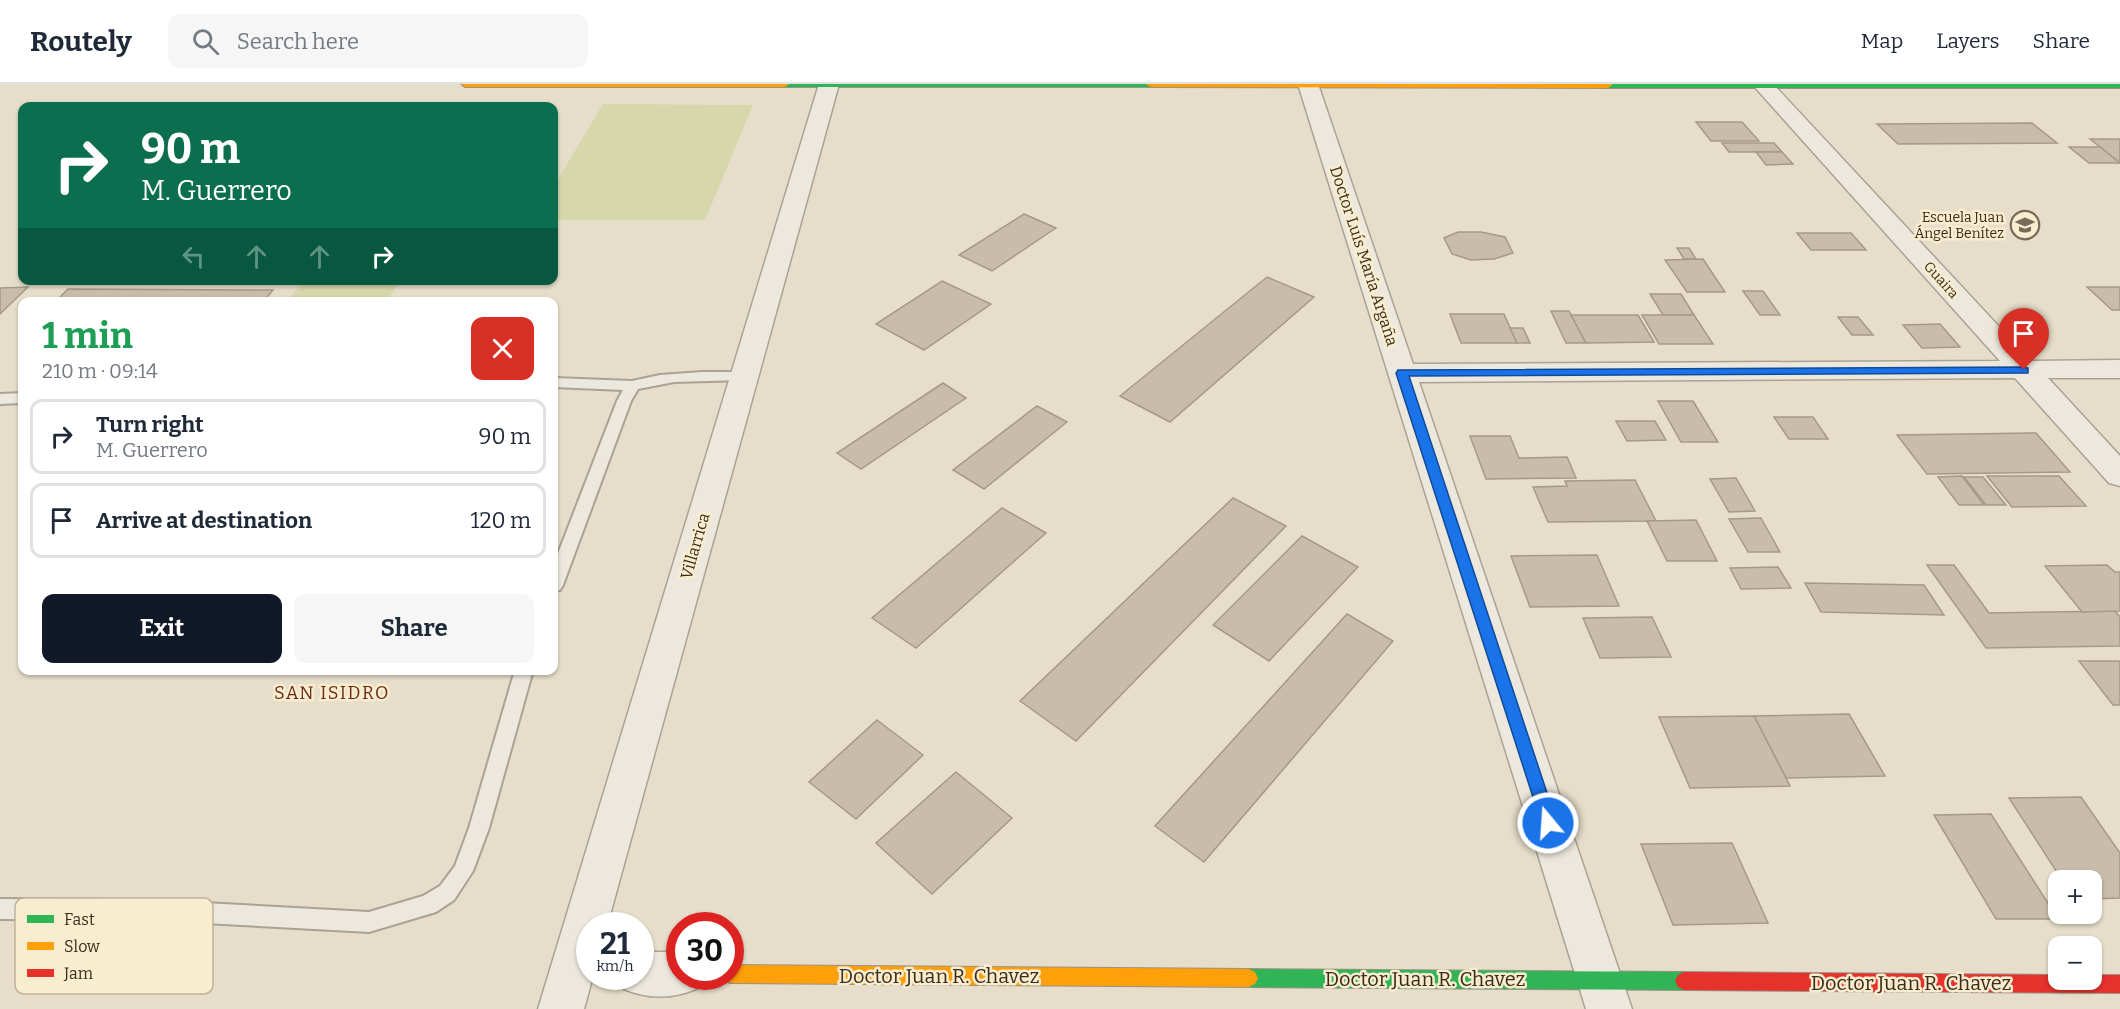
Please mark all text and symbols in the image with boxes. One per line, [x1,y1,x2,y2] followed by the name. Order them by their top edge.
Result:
[168,14,588,68] search box
[30,25,132,58] text: Routely
[189,25,222,58] icon: search
[237,28,359,55] text: Search here
[1861,28,1903,54] text: Map
[1936,28,2000,54] text: Layers
[2033,28,2090,54] text: Share
[141,124,240,174] text: 90 m
[42,126,120,204] icon: right
[1326,164,1402,349] street label: Doctor Luís María Argaña
[141,175,292,207] text: M. Guerrero
[1915,209,2004,242] place label: Escuela Juan Ángel Benítez
[2009,209,2041,241] school or university icon: Escuela Juan Ángel Benítez
[177,240,210,273] icon: left
[240,240,273,273] icon: ahead
[303,240,336,273] icon: ahead
[366,240,399,273] icon: right
[1920,258,1962,302] street label: Guaira
[1998,308,2049,370] pin
[42,314,133,358] text: 1 min
[471,317,534,380] button: close
[2007,317,2040,350] icon: arrive
[42,359,158,383] text: 210 m · 09:14
[96,411,204,438] text: Turn right
[45,420,78,453] icon: right
[479,423,531,450] text: 90 m
[96,438,208,462] text: M. Guerrero
[45,504,78,537] icon: arrive
[96,507,312,534] text: Arrive at destination
[471,507,531,534] text: 120 m
[676,510,714,581] street label: Villarrica
[42,594,282,663] button: Exit
[294,594,534,663] button: Share
[274,682,390,704] district label: SAN ISIDRO
[1516,791,1580,855] position arrow
[2048,870,2102,990] map controls
[2048,870,2102,924] button: +
[15,898,213,994] legend
[64,910,95,929] text: Fast
[666,912,744,990] speed limit sign: 30
[600,926,630,962] text: 21
[2048,936,2102,990] button: −
[64,937,100,956] text: Slow
[596,957,634,975] text: km/h
[63,964,93,983] text: Jam
[839,964,1039,988] street label: Doctor Juan R. Chavez
[1325,967,1525,991] street label: Doctor Juan R. Chavez
[1811,971,2011,995] street label: Doctor Juan R. Chavez

